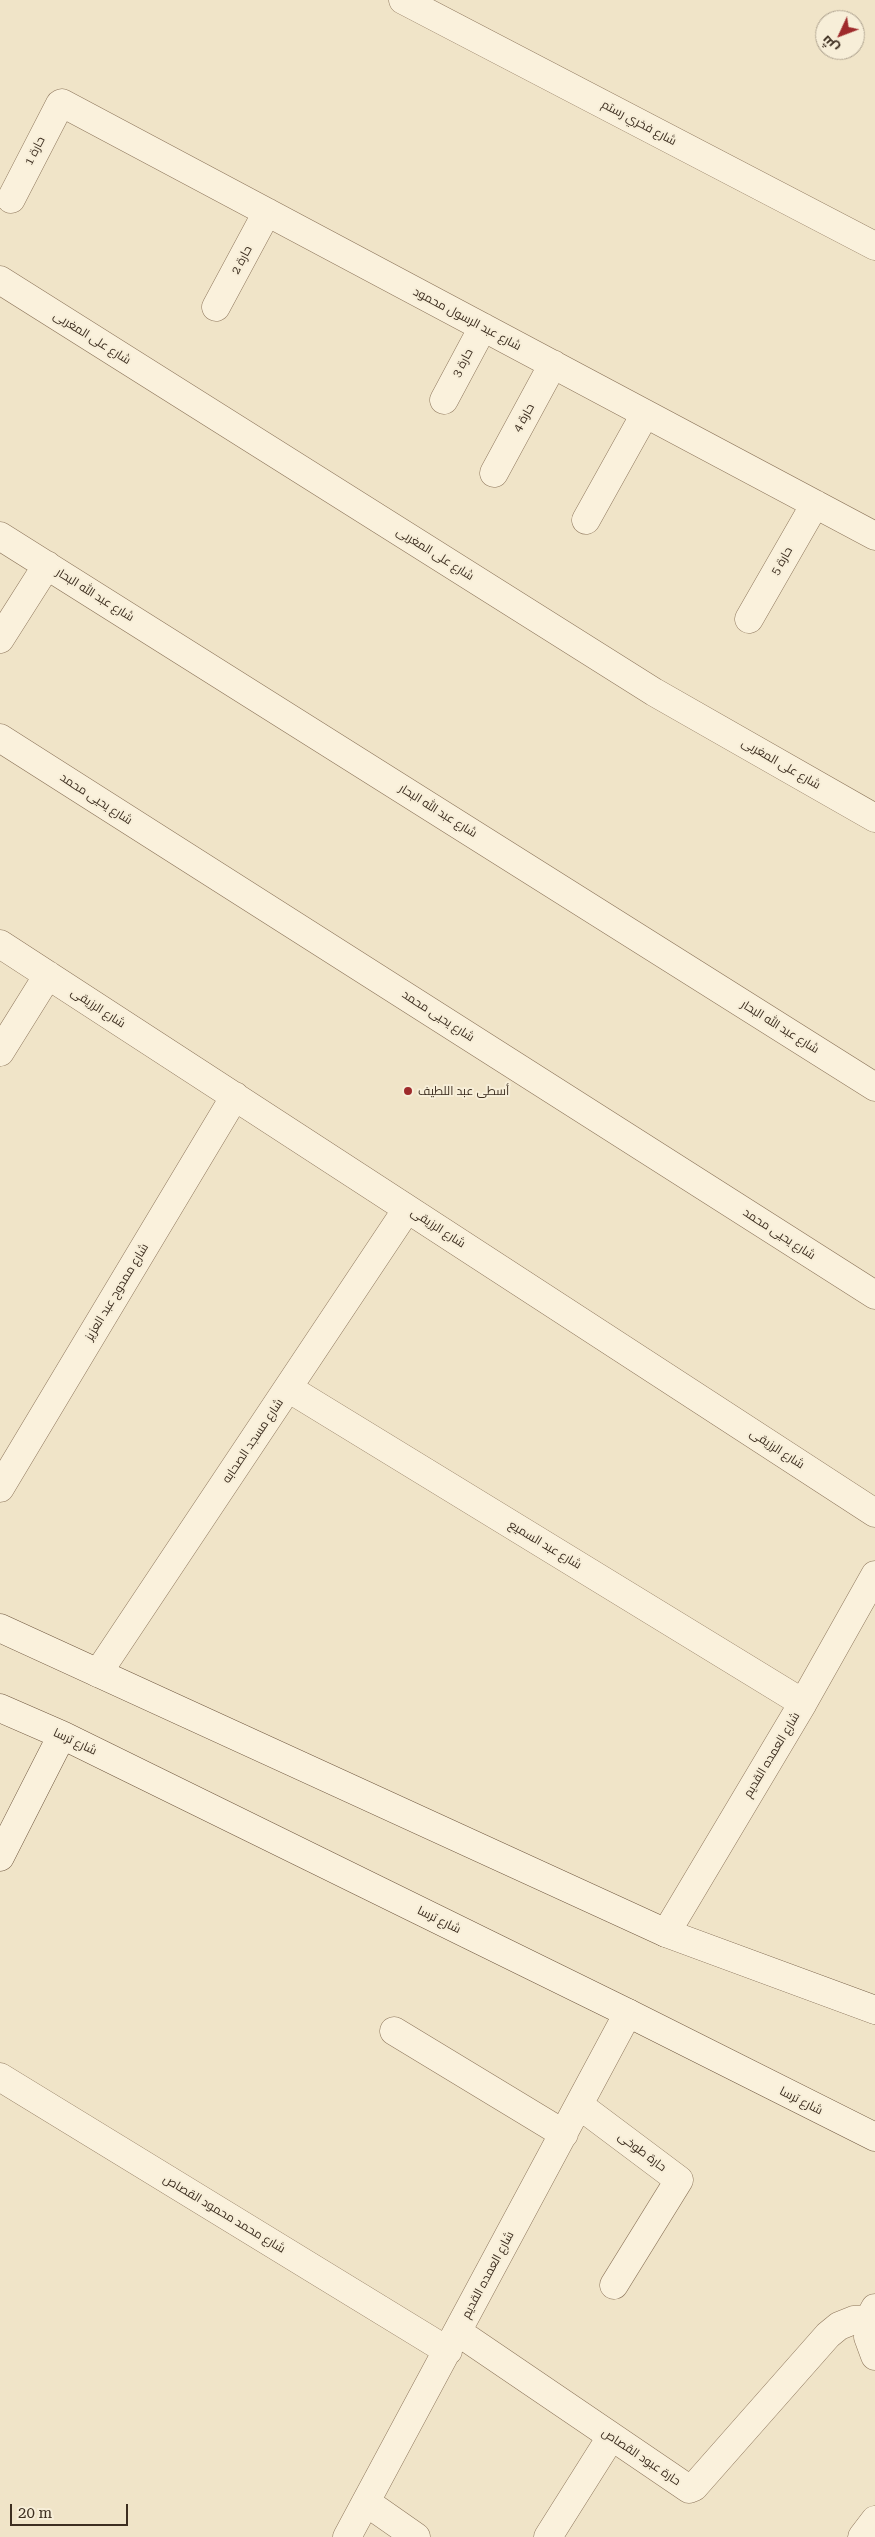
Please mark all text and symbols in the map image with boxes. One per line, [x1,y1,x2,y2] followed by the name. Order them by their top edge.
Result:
[815,10,865,60] north arrow
[818,33,842,57] text: ش
[599,97,679,149] street label: شارع فخري رستم
[22,134,48,168] street label: حارة 1
[229,243,255,277] street label: حارة 2
[411,284,523,354] street label: شارع عبد الرسول محمود
[51,308,133,368] street label: شارع على المغربى
[450,346,476,380] street label: حارة 3
[510,401,538,435] street label: حارة 4
[394,524,476,584] street label: شارع على المغربى
[768,544,796,578] street label: حارة 5
[53,565,137,625] street label: شارع عبد الله البحار
[739,736,823,792] street label: شارع على المغربى
[57,770,135,828] street label: شارع يحيى محمد
[396,781,480,841] street label: شارع عبد الله البحار
[68,985,128,1031] street label: شارع الرزيقى
[399,987,477,1045] street label: شارع يحيى محمد
[738,997,822,1057] street label: شارع عبد الله البحار
[418,1084,509,1098] place label: أسطى عبد اللطيف
[402,1085,414,1097] marker: أسطى عبد اللطيف
[408,1205,468,1251] street label: شارع الرزيقى
[740,1205,818,1263] street label: شارع يحيى محمد
[82,1241,152,1343] street label: شارع ممدوح عبد العزيز
[219,1396,287,1486] street label: شارع مسجد الصحابه
[747,1426,807,1472] street label: شارع الرزيقى
[506,1518,584,1572] street label: شارع عبد السميع
[741,1710,803,1800] street label: شارع العمده القديم
[51,1726,99,1758] street label: شارع ترسا
[415,1903,463,1937] street label: شارع ترسا
[777,2084,825,2118] street label: شارع ترسا
[615,2129,669,2175] street label: حارة طوخى
[160,2172,288,2256] street label: شارع محمد محمود القصاص
[459,2229,517,2321] street label: شارع العمده القديم
[599,2425,683,2489] street label: حارة عبود القصاص
[12,2494,130,2526] scale bar
[18,2504,52,2522] text: 20 m

